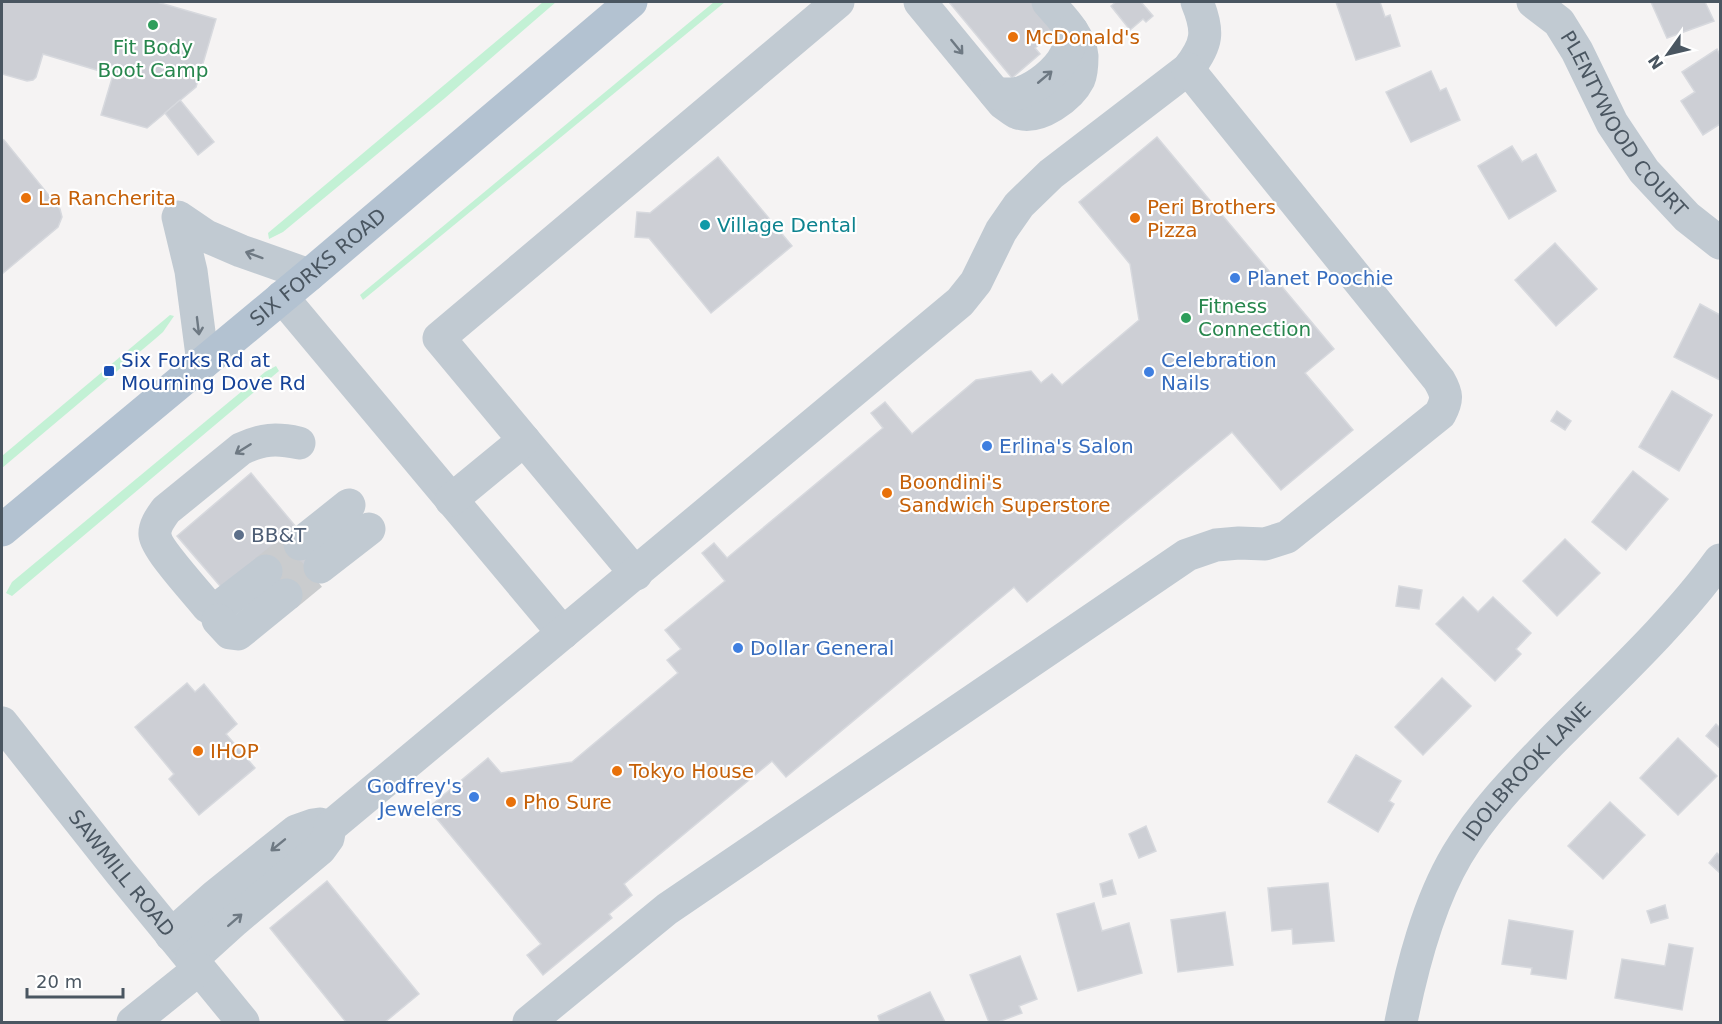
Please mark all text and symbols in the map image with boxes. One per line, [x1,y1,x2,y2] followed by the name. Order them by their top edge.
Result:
[146,18,160,32] marker: Fit Body Boot Camp
[1638,24,1698,84] north arrow
[1025,25,1140,49] place label: McDonald's
[1555,26,1697,220] street label: PLENTYWOOD COURT
[1006,30,1020,44] marker: McDonald's
[98,35,208,82] place label: Fit Body Boot Camp
[950,39,963,55] one-way arrow
[1037,70,1052,84] one-way arrow
[38,186,176,210] place label: La Rancherita
[19,191,33,205] marker: La Rancherita
[1147,195,1276,242] place label: Peri Brothers Pizza
[245,203,391,331] street label: SIX FORKS ROAD
[1128,211,1142,225] marker: Peri Brothers Pizza
[717,213,857,237] place label: Village Dental
[698,218,712,232] marker: Village Dental
[245,249,264,260] one-way arrow
[1247,266,1393,290] place label: Planet Poochie
[1228,271,1242,285] marker: Planet Poochie
[1198,294,1311,341] place label: Fitness Connection
[1179,311,1193,325] marker: Fitness Connection
[193,315,204,335] one-way arrow
[121,348,306,395] place label: Six Forks Rd at Mourning Dove Rd
[1161,348,1277,395] place label: Celebration Nails
[102,364,116,378] marker: Six Forks Rd at Mourning Dove Rd
[1142,365,1156,379] marker: Celebration Nails
[999,434,1134,458] place label: Erlina's Salon
[980,439,994,453] marker: Erlina's Salon
[235,444,252,456] one-way arrow
[899,470,1110,517] place label: Boondini's Sandwich Superstore
[880,486,894,500] marker: Boondini's Sandwich Superstore
[251,523,307,547] place label: BB&T
[232,528,246,542] marker: BB&T
[750,636,894,660] place label: Dollar General
[731,641,745,655] marker: Dollar General
[1457,697,1596,846] street label: IDOLBROOK LANE
[210,739,259,763] place label: IHOP
[191,744,205,758] marker: IHOP
[628,759,754,783] place label: Tokyo House
[610,764,624,778] marker: Tokyo House
[367,774,462,821] place label: Godfrey's Jewelers
[467,790,481,804] marker: Godfrey's Jewelers
[523,790,612,814] place label: Pho Sure
[504,795,518,809] marker: Pho Sure
[63,805,180,941] street label: SAWMILL ROAD
[270,839,286,852] one-way arrow
[227,913,242,927] one-way arrow
[27,961,123,999] scale bar
[36,971,82,992] text: 20 m

